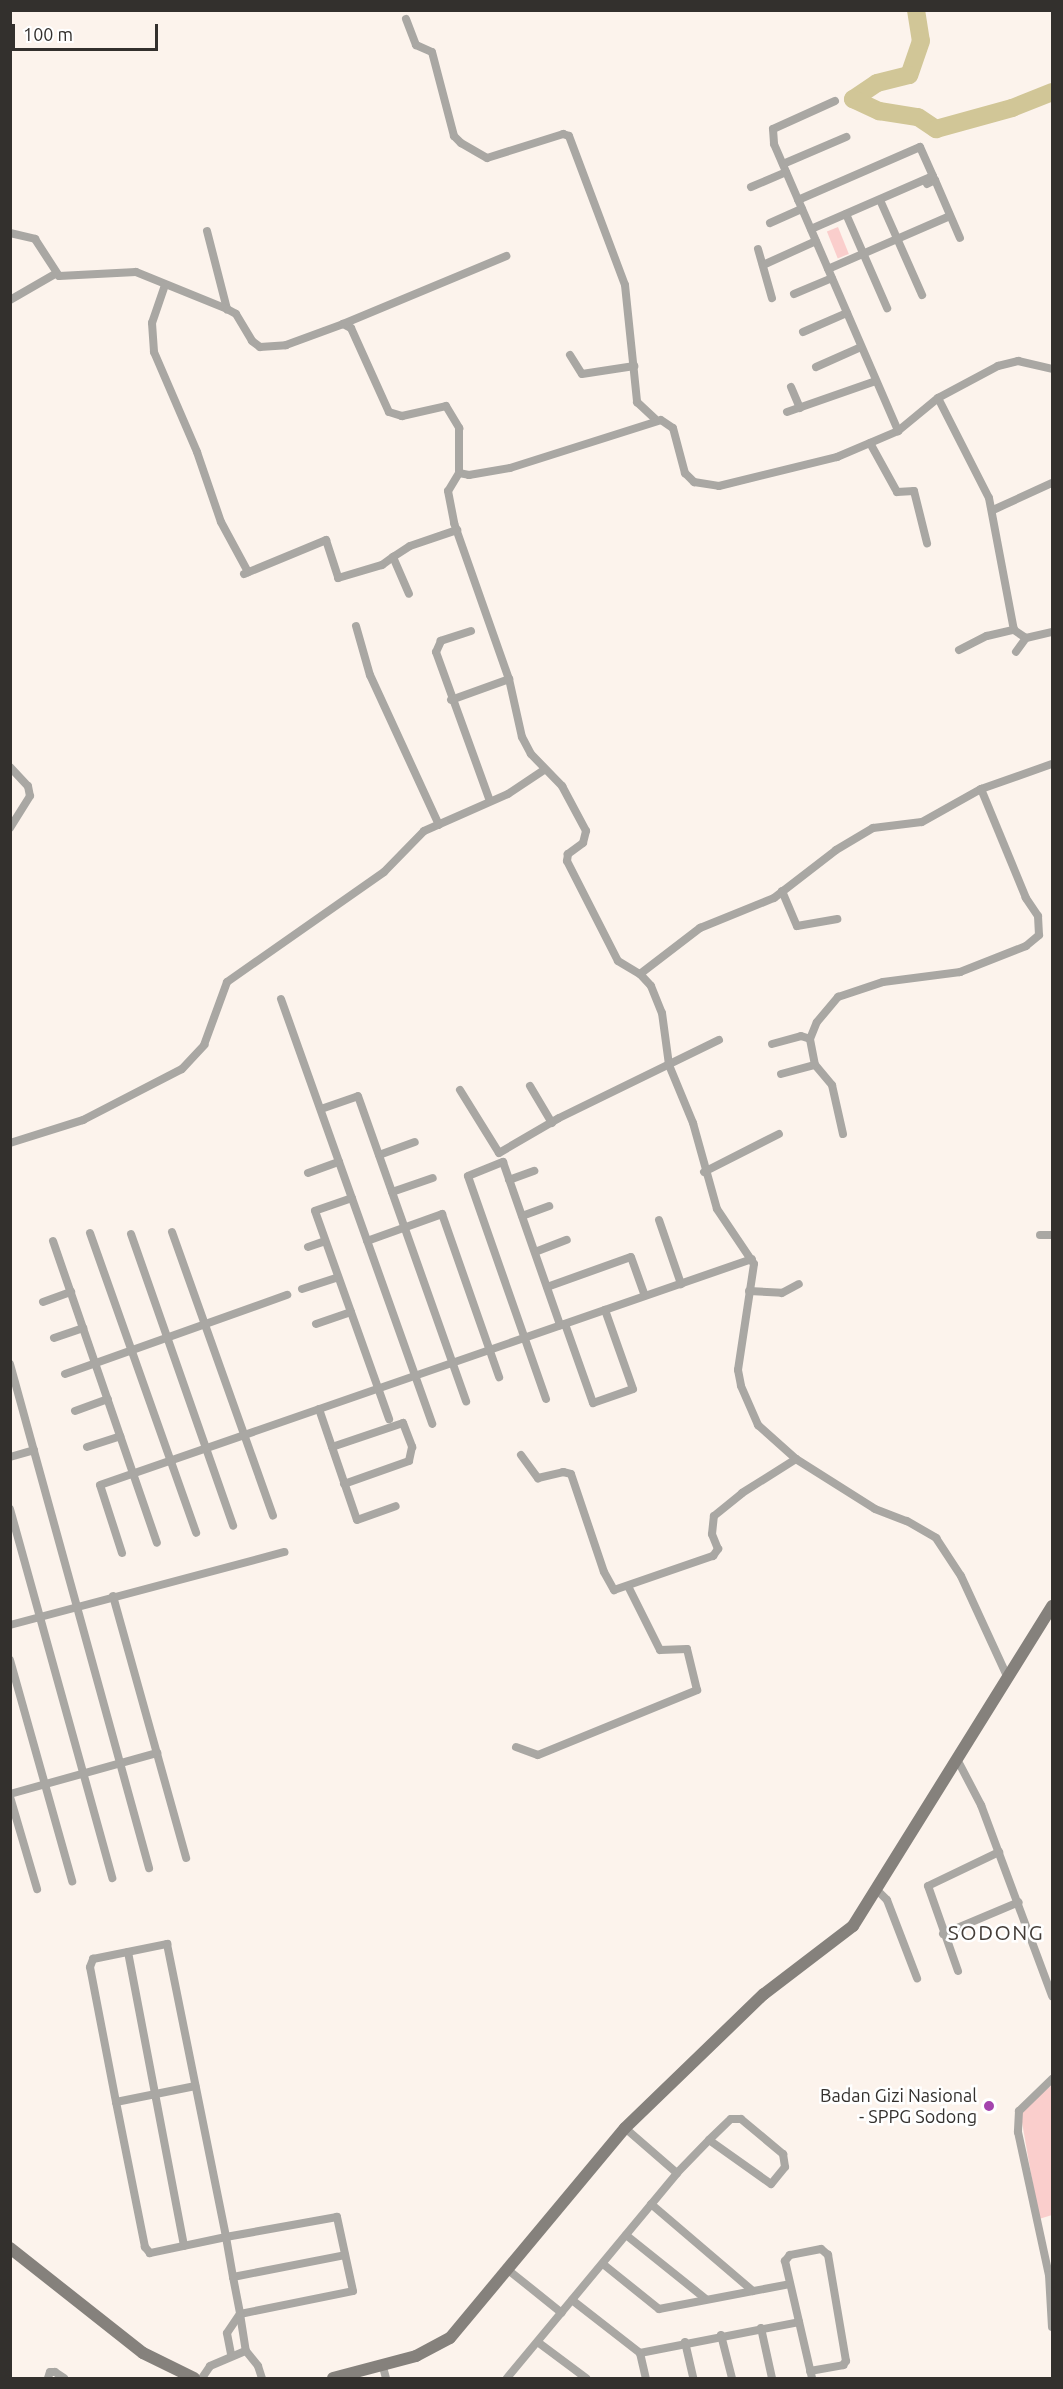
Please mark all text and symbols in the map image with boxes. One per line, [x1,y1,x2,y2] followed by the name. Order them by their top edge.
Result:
[15,12,160,50] scale bar
[23,24,73,44] text: 100 m
[948,1919,1044,1945] district label: SODONG
[820,2085,977,2128] place label: Badan Gizi Nasional - SPPG Sodong
[982,2099,996,2113] marker: Badan Gizi Nasional - SPPG Sodong

